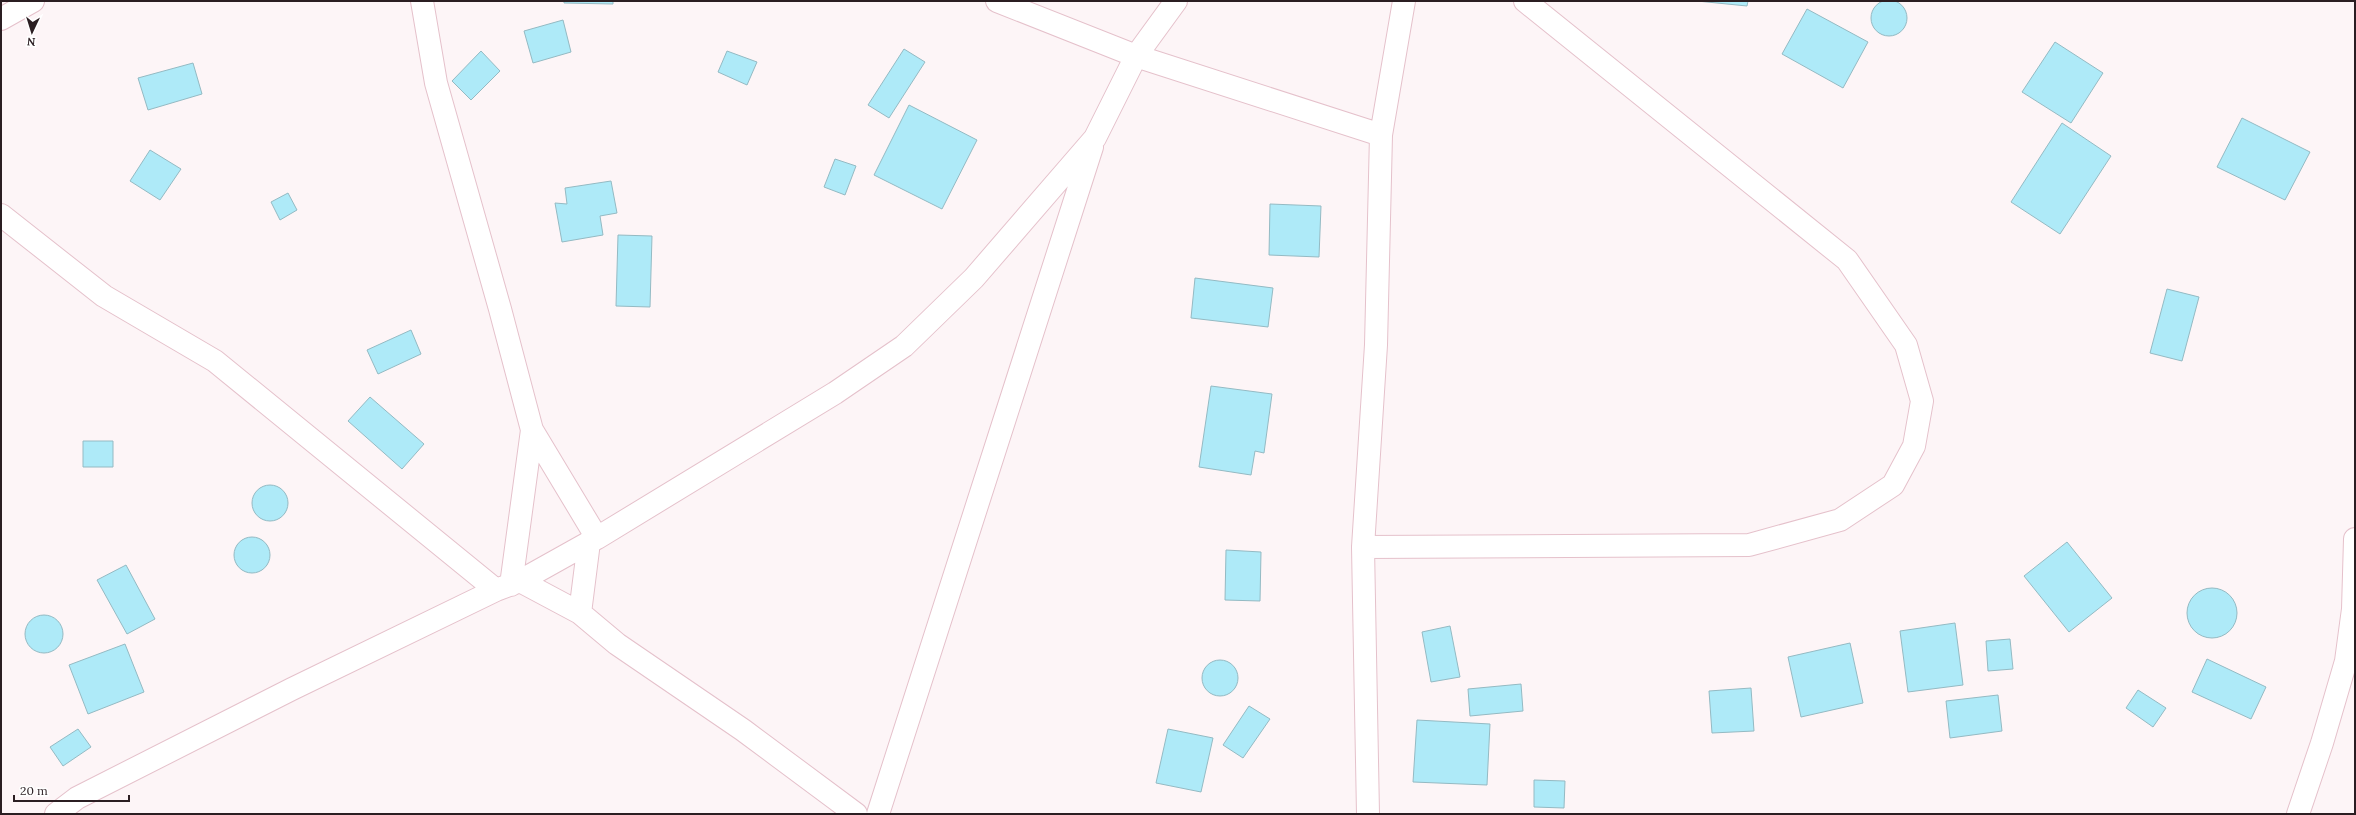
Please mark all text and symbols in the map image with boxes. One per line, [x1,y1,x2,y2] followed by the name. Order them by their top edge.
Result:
[12,12,52,52] north arrow
[26,35,36,49] text: N
[14,777,129,803] scale bar
[20,783,48,798] text: 20 m

